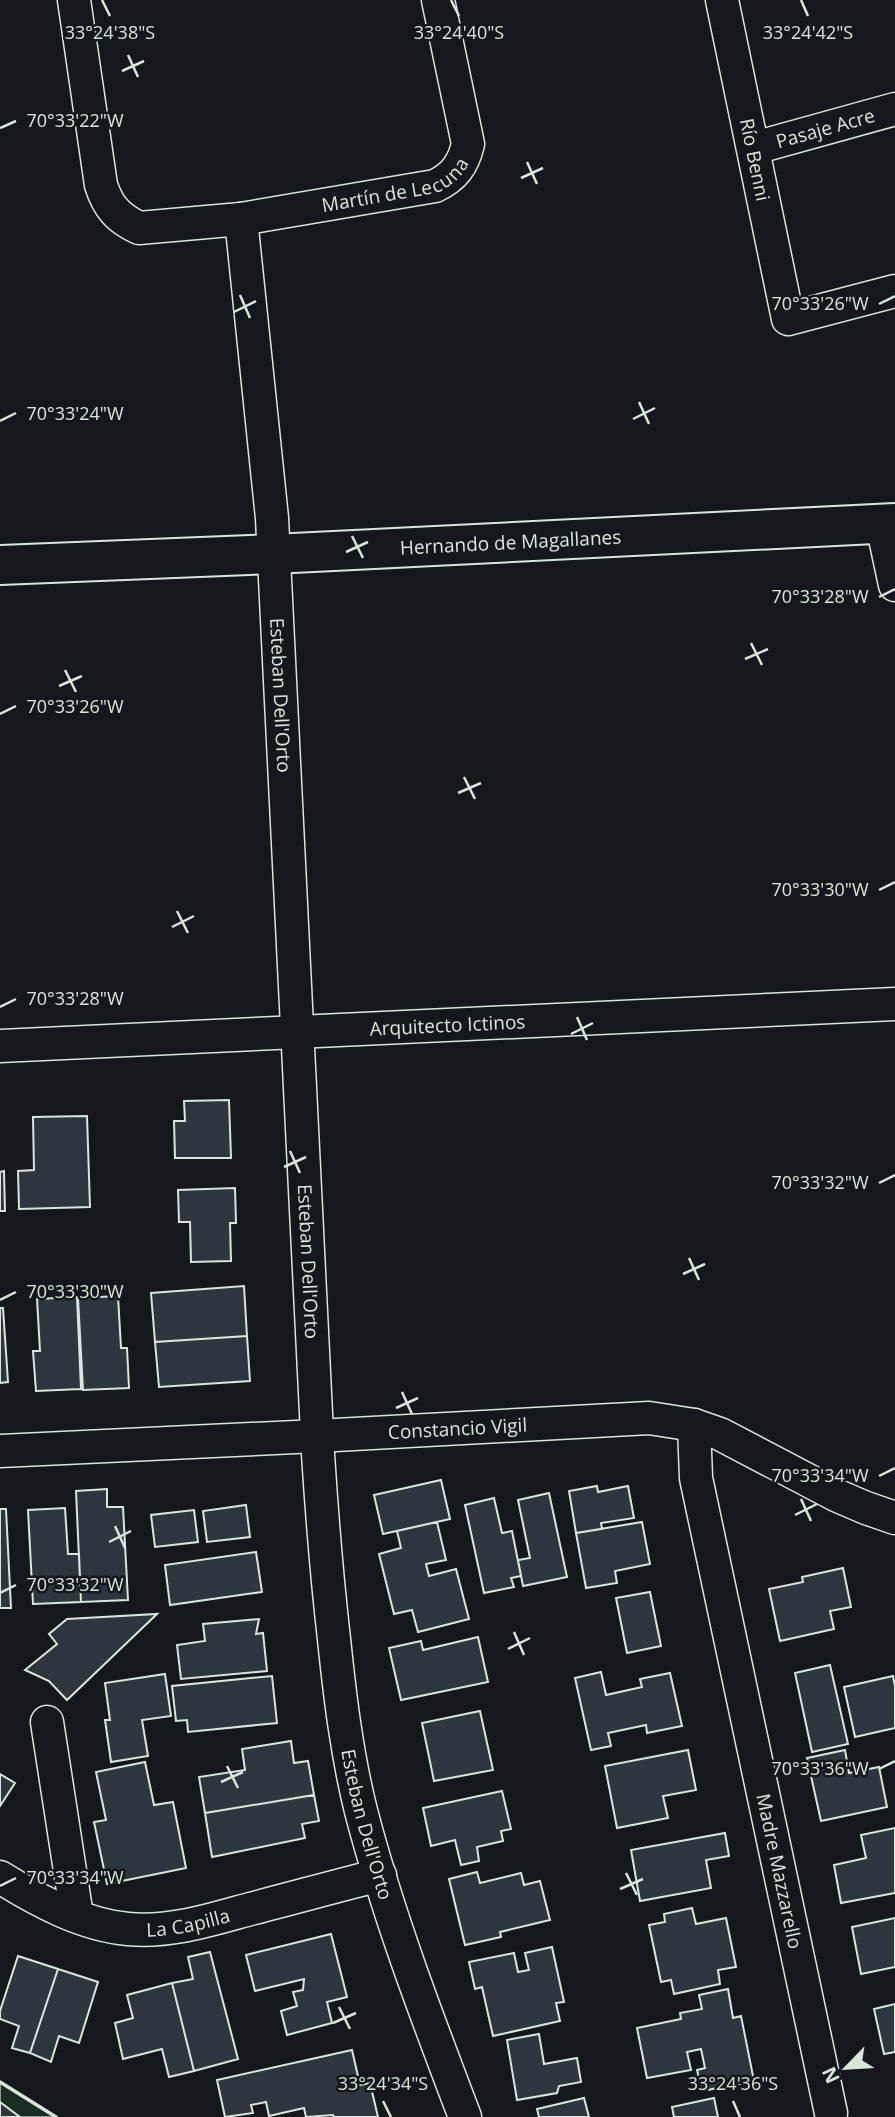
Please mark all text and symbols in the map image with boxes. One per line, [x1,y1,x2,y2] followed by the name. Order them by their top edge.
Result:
[65,20,155,44] text: 33°24'38"S
[414,20,504,44] text: 33°24'40"S
[763,20,853,44] text: 33°24'42"S
[773,102,878,154] street label: Pasaje Acre
[26,108,124,132] text: 70°33'22"W
[734,116,776,203] street label: Río Benni
[320,153,474,218] street label: Martín de Lecuna
[771,291,869,315] text: 70°33'26"W
[26,401,124,425] text: 70°33'24"W
[399,524,622,561] street label: Hernando de Magallanes
[771,584,869,608] text: 70°33'28"W
[264,617,297,773] street label: Esteban Dell'Orto
[26,694,124,718] text: 70°33'26"W
[771,877,869,901] text: 70°33'30"W
[26,986,124,1010] text: 70°33'28"W
[369,1008,526,1042] street label: Arquitecto Ictinos
[771,1170,869,1194] text: 70°33'32"W
[292,1184,325,1339] street label: Esteban Dell'Orto
[26,1279,124,1303] text: 70°33'30"W
[387,1412,528,1445] street label: Constancio Vigil
[771,1463,869,1487] text: 70°33'34"W
[26,1572,124,1596] text: 70°33'32"W
[335,1747,399,1903] street label: Esteban Dell'Orto
[771,1756,869,1780] text: 70°33'36"W
[750,1791,809,1951] street label: Madre Mazzarello
[26,1865,124,1889] text: 70°33'34"W
[146,1902,233,1943] street label: La Capilla
[811,2033,881,2103] north arrow
[816,2063,846,2088] text: N
[338,2071,428,2095] text: 33°24'34"S
[688,2071,778,2095] text: 33°24'36"S

